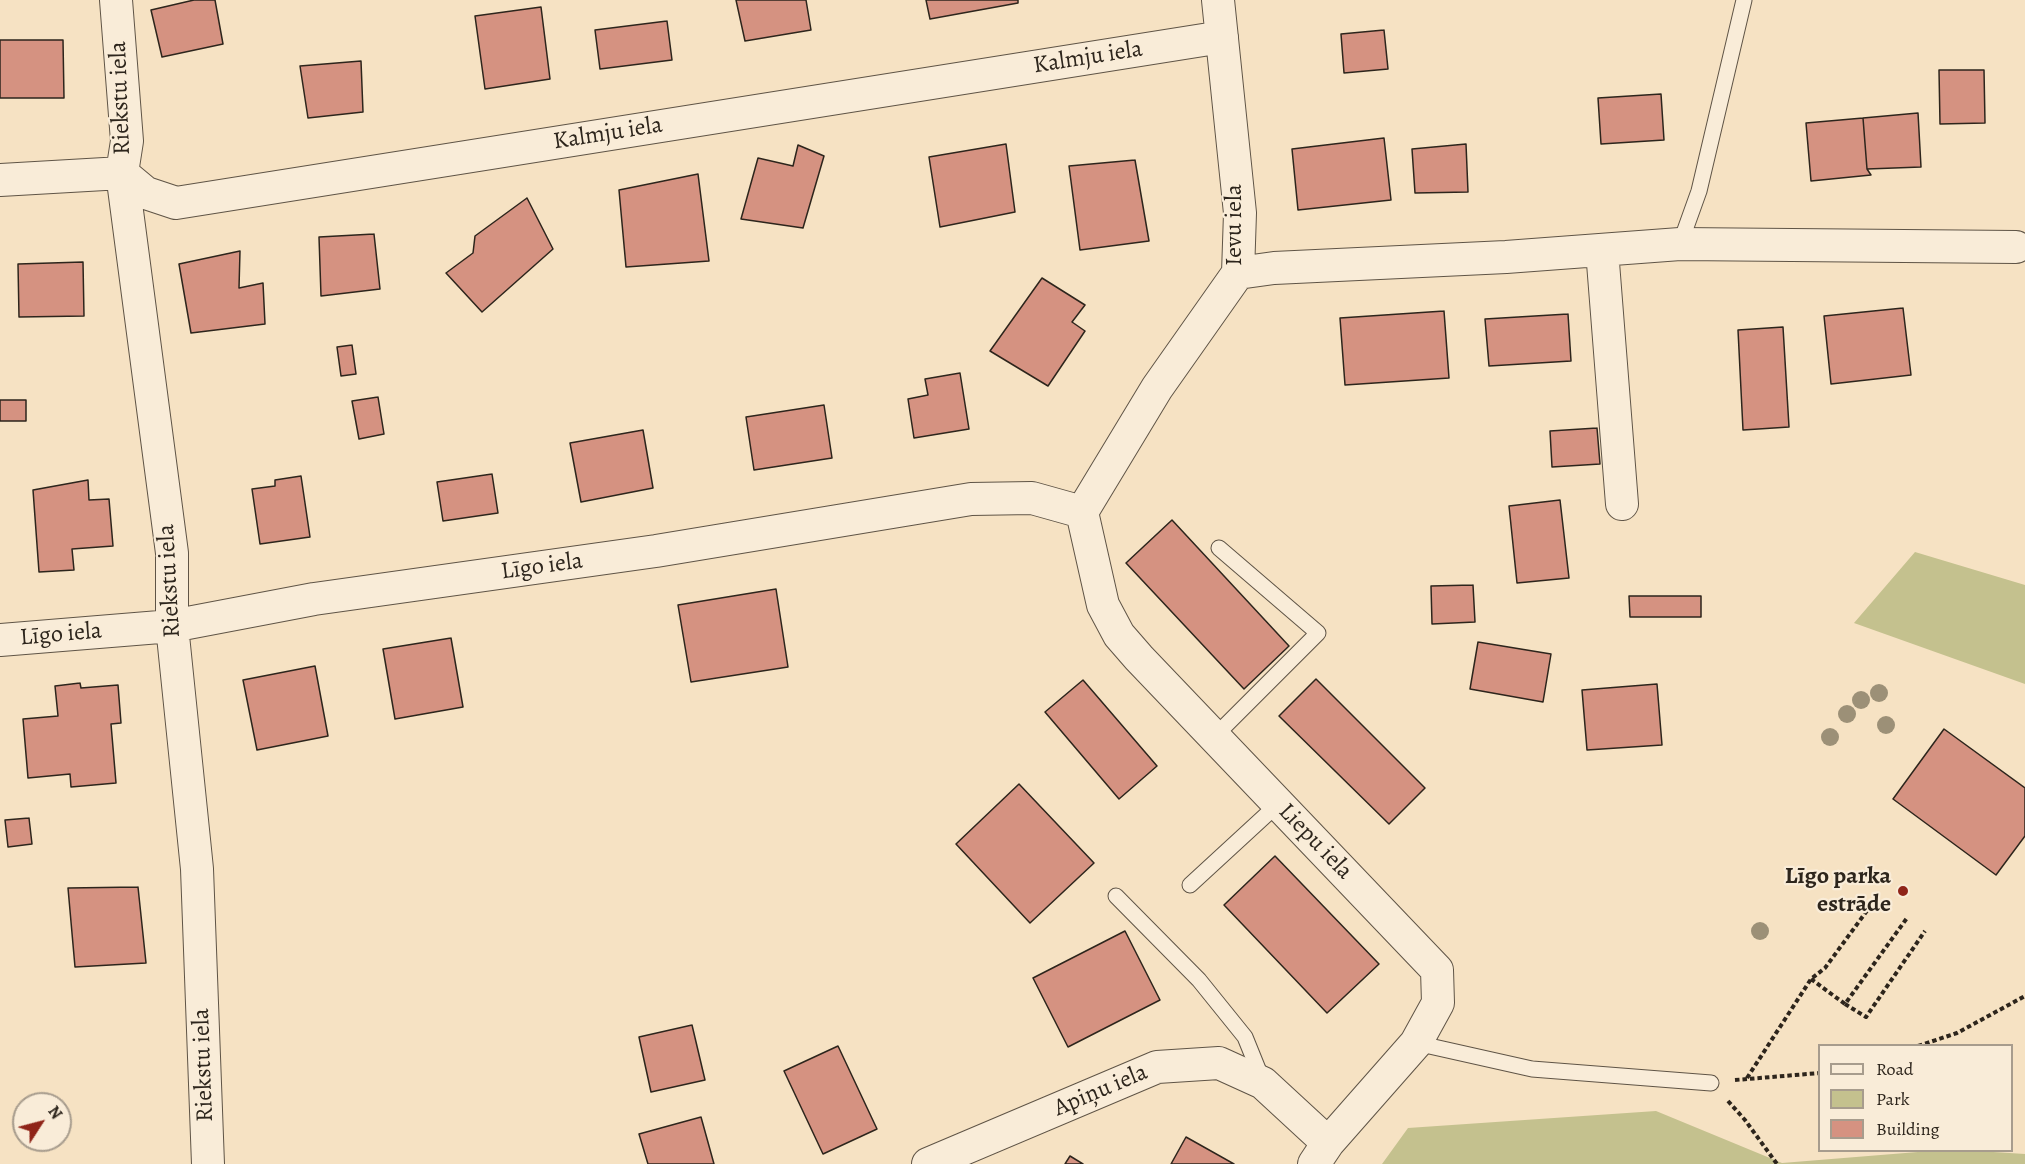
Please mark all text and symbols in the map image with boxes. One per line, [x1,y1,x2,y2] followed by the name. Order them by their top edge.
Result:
[1031,35,1145,81] street label: Kalmju iela
[105,41,137,155] street label: Riekstu iela
[551,111,665,157] street label: Kalmju iela
[1221,184,1249,266] street label: Ievu iela
[153,523,187,639] street label: Riekstu iela
[499,547,585,587] street label: Līgo iela
[19,617,103,653] street label: Līgo iela
[1272,798,1358,886] street label: Liepu iela
[1785,863,1891,919] place label: Līgo parka estrāde
[1896,884,1910,898] marker: Līgo parka estrāde
[188,1008,220,1122] street label: Riekstu iela
[1818,1044,2013,1152] legend
[1876,1057,1913,1081] text: Road
[1050,1058,1152,1124] street label: Apiņu iela
[1876,1087,1910,1111] text: Park
[12,1092,72,1152] north arrow
[43,1101,67,1124] text: N
[1876,1117,1940,1141] text: Building

